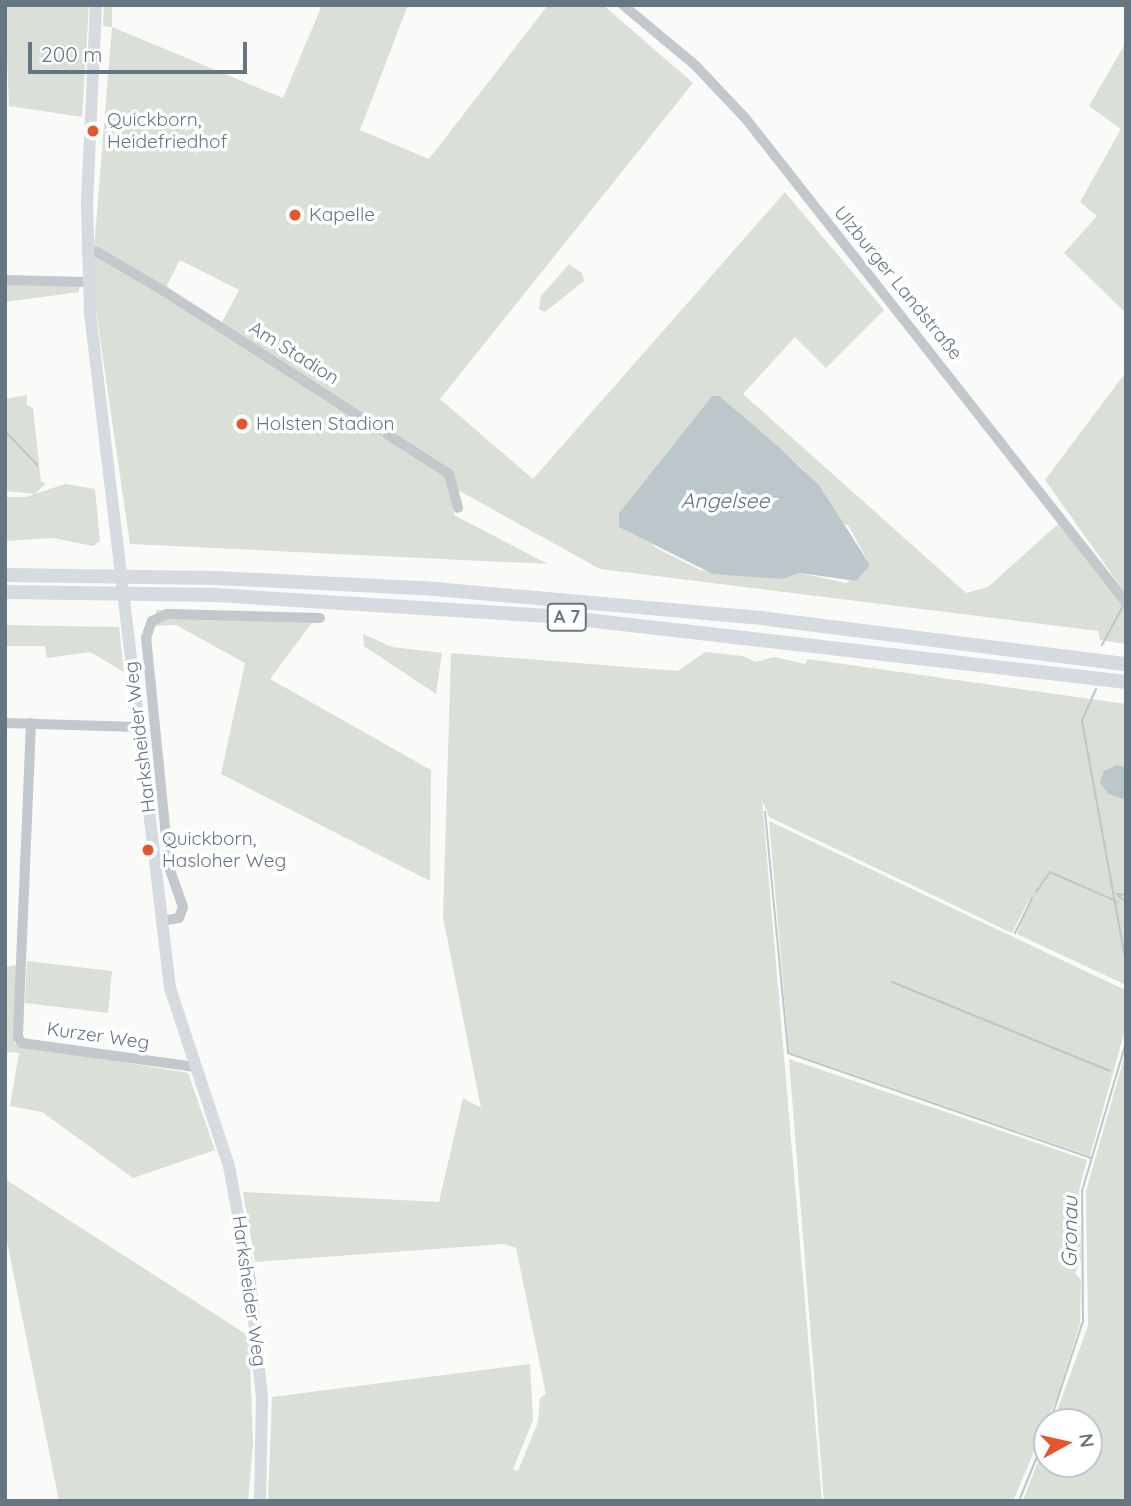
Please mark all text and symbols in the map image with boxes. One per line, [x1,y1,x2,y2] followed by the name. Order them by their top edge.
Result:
[32,28,250,72] scale bar
[41,41,103,67] text: 200 m
[107,109,227,153] place label: Quickborn, Heidefriedhof
[85,123,101,139] marker: Quickborn, Heidefriedhof
[829,201,967,365] street label: Ulzburger Landstraße
[309,204,375,226] place label: Kapelle
[287,207,303,223] marker: Kapelle
[245,316,343,390] street label: Am Stadion
[256,413,394,435] place label: Holsten Stadion
[234,416,250,432] marker: Holsten Stadion
[681,487,769,513] water label: Angelsee
[546,602,588,632] road number: A 7
[119,660,161,814] street label: Harksheider Weg
[162,828,286,872] place label: Quickborn, Hasloher Weg
[140,842,156,858] marker: Quickborn, Hasloher Weg
[45,1018,151,1054] street label: Kurzer Weg
[1056,1196,1082,1268] water label: Gronau
[227,1214,271,1368] street label: Harksheider Weg
[1033,1408,1103,1478] north arrow
[1074,1432,1100,1449] text: N

